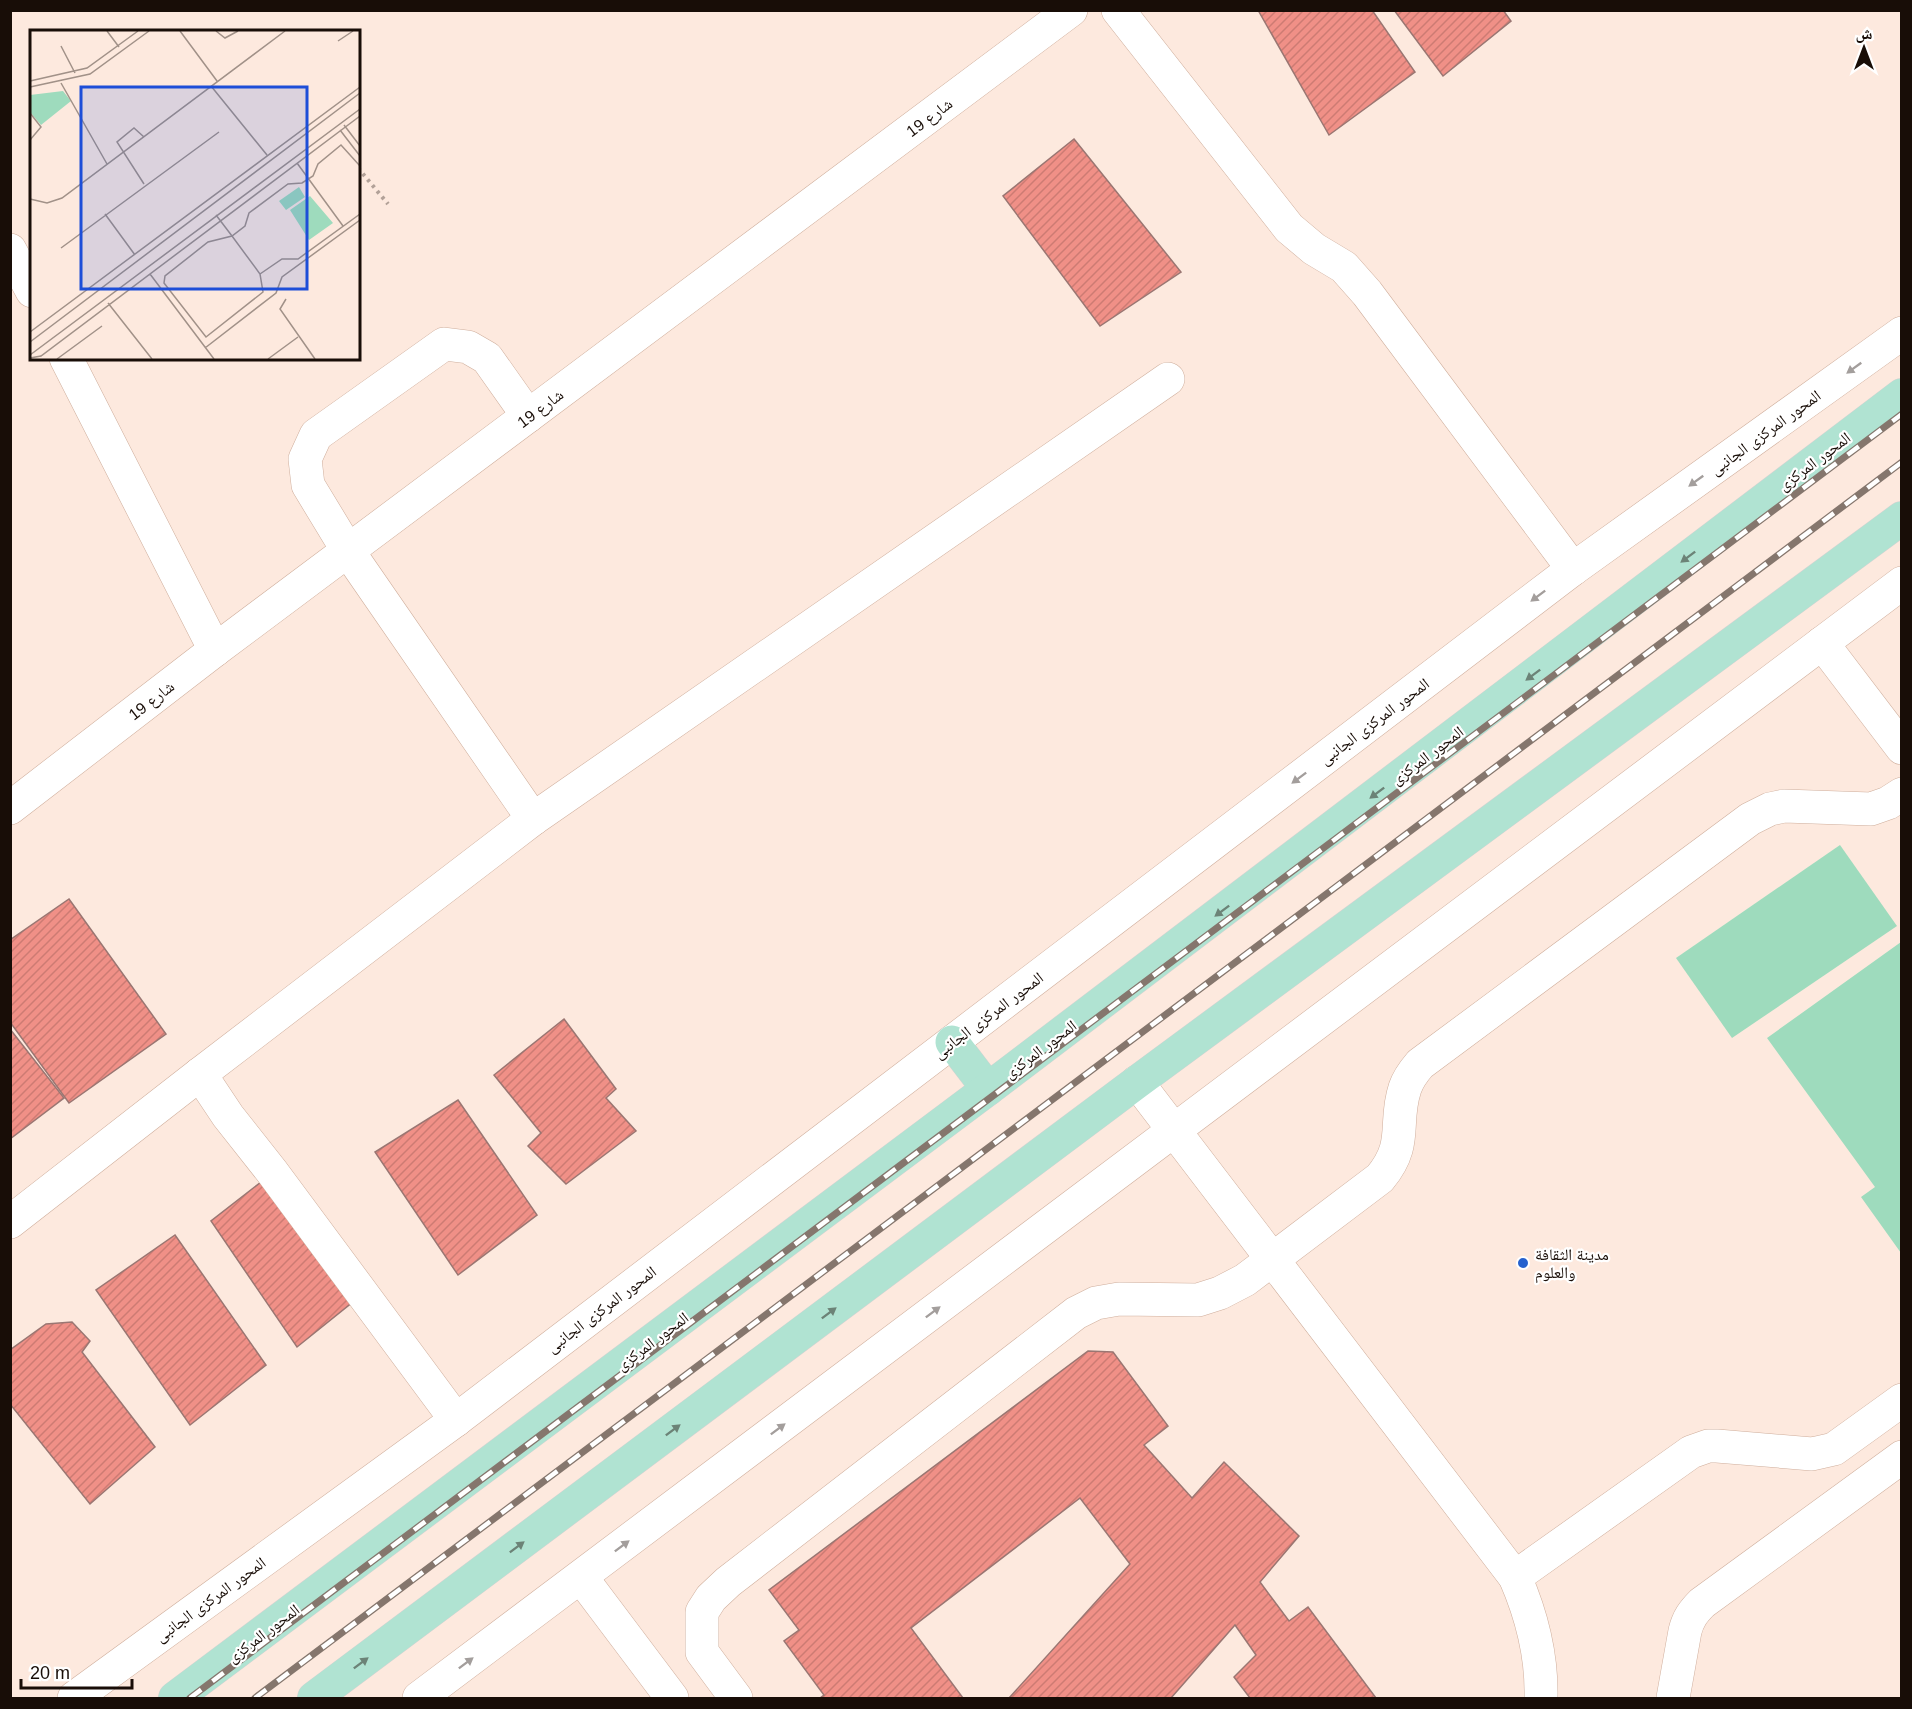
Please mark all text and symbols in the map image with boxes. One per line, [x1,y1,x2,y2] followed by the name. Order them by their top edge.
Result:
[1834,18,1894,78] north arrow
[1856,25,1873,43] text: ش
[30,30,360,360] inset map
[903,95,957,142] street label: شارع 19
[1846,361,1862,373] one-way arrow
[1706,385,1824,479] street label: المحور المركزى الجانبى
[514,386,568,433] street label: شارع 19
[1774,428,1854,494] street label: المحور المركزى
[1688,475,1704,487] one-way arrow
[1680,551,1695,563] one-way arrow
[1530,590,1546,602] one-way arrow
[1525,669,1540,681] one-way arrow
[1315,674,1433,768] street label: المحور المركزى الجانبى
[125,677,179,725] street label: شارع 19
[1387,722,1467,788] street label: المحور المركزى
[1292,772,1308,784] one-way arrow
[1370,787,1385,799] one-way arrow
[1214,905,1230,918] one-way arrow
[929,968,1047,1062] street label: المحور المركزى الجانبى
[1000,1016,1080,1082] street label: المحور المركزى
[1535,1246,1609,1283] place label: مدينة الثقافة والعلوم
[1516,1256,1530,1270] marker: مدينة الثقافة والعلوم
[542,1262,660,1356] street label: المحور المركزى الجانبى
[821,1306,837,1319] one-way arrow
[925,1306,941,1318] one-way arrow
[612,1308,692,1374] street label: المحور المركزى
[665,1423,681,1436] one-way arrow
[769,1423,785,1435] one-way arrow
[509,1541,524,1553] one-way arrow
[614,1541,629,1553] one-way arrow
[151,1552,269,1646] street label: المحور المركزى الجانبى
[223,1600,303,1666] street label: المحور المركزى
[21,1652,132,1690] scale bar
[353,1658,368,1670] one-way arrow
[458,1658,473,1670] one-way arrow
[30,1663,70,1683] text: 20 m

